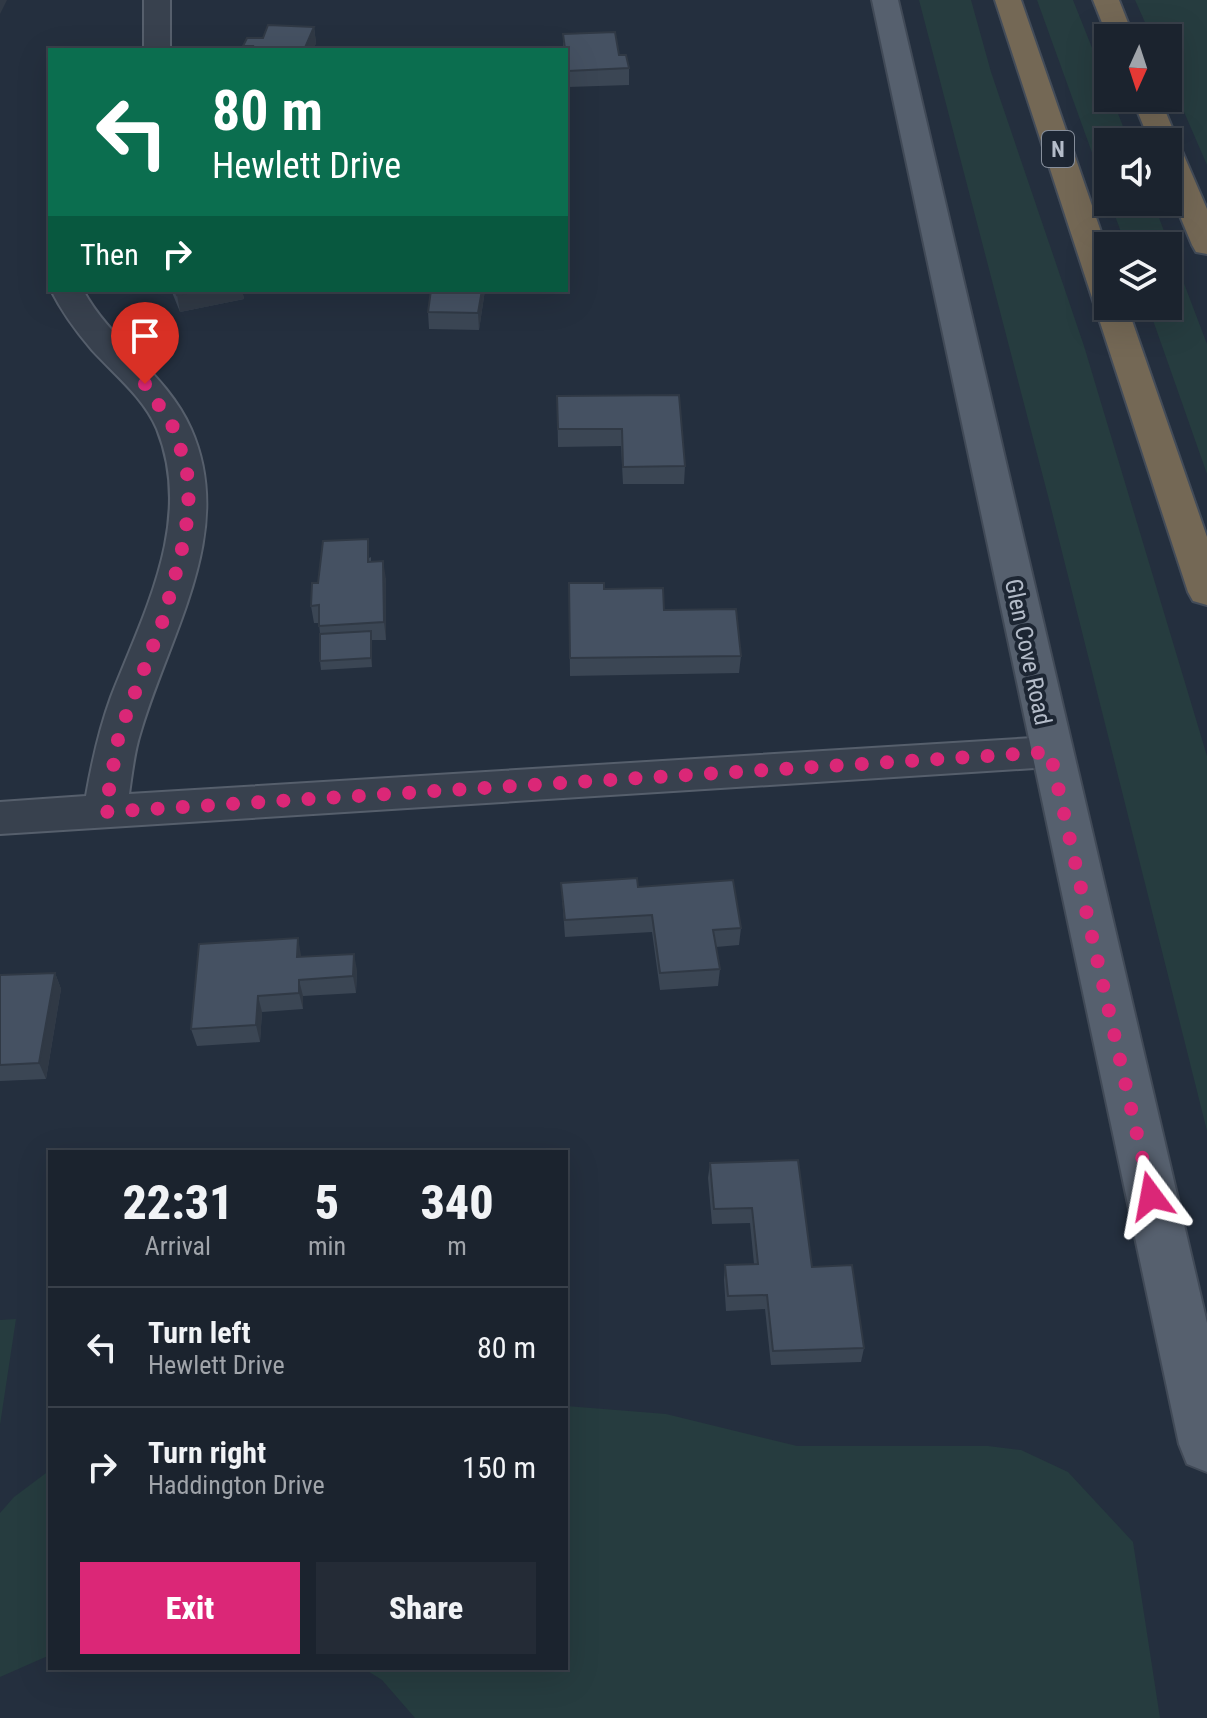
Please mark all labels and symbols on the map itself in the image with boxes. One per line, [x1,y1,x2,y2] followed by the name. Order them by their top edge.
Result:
[1094,24,1182,112] north arrow
[1042,131,1074,167] road number: N
[111,302,179,384] pin
[999,576,1057,728] street label: Glen Cove Road
[1109,1154,1193,1238] position arrow

